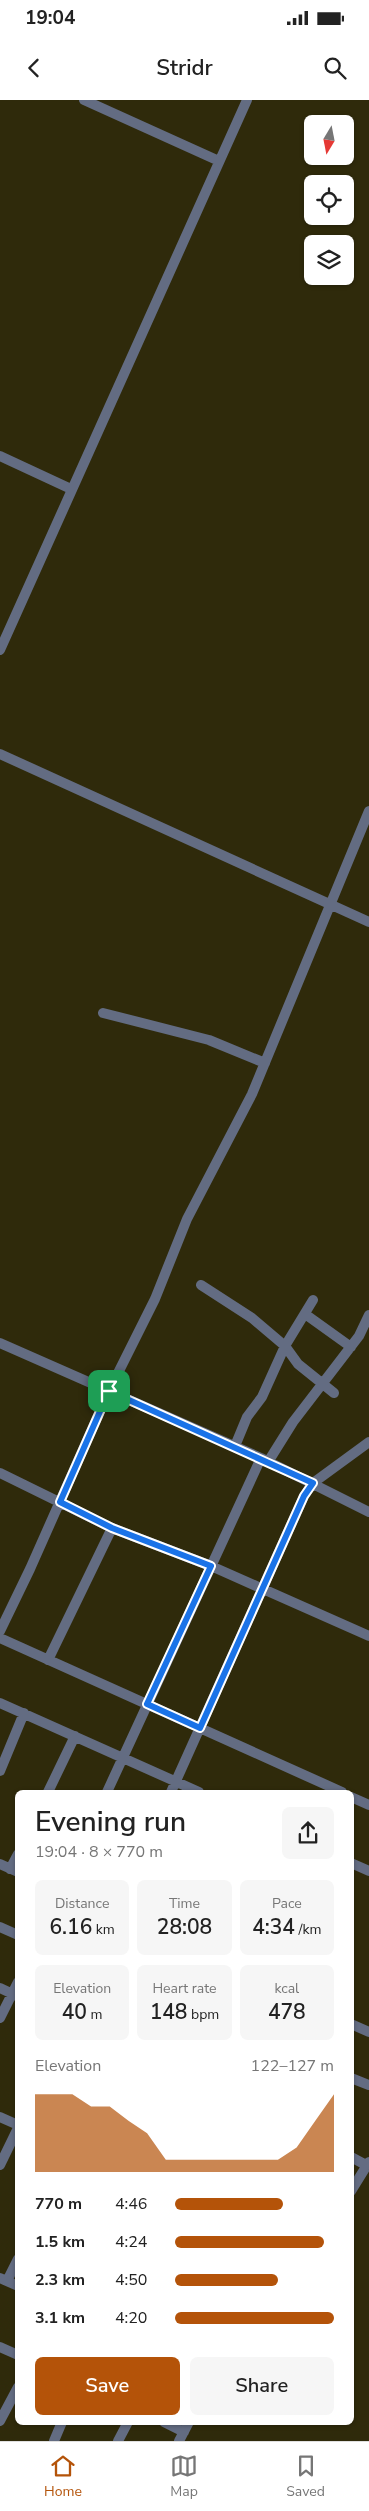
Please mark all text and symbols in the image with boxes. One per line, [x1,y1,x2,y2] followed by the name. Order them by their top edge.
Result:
[25,5,75,31] text: 19:04
[156,53,213,83] text: Stridr
[20,54,48,82] icon: back
[321,54,349,82] icon: search
[304,115,354,165] north arrow
[304,115,354,285] map controls
[304,175,354,225] button: locate
[304,235,354,285] button: layers
[88,1370,130,1412] pin
[95,1377,123,1405] icon: arrive
[35,1803,186,1841] text: Evening run
[282,1807,334,1859] button: share
[35,1841,163,1863] text: 19:04 · 8 × 770 m
[55,1894,109,1913] text: Distance
[169,1894,200,1913] text: Time
[272,1894,302,1913] text: Pace
[49,1913,92,1941] text: 6.16
[157,1913,212,1941] text: 28:08
[252,1913,295,1941] text: 4:34
[92,1920,115,1939] text: km
[295,1920,321,1939] text: /km
[53,1979,111,1998] text: Elevation
[152,1979,217,1998] text: Heart rate
[274,1979,299,1998] text: kcal
[62,1998,87,2026] text: 40
[150,1998,187,2026] text: 148
[268,1998,306,2026] text: 478
[87,2005,103,2024] text: m
[187,2005,219,2024] text: bpm
[35,2055,101,2077] text: Elevation
[251,2055,334,2077] text: 122–127 m
[35,2193,82,2215] text: 770 m
[115,2193,147,2215] text: 4:46
[35,2231,85,2253] text: 1.5 km
[115,2231,147,2253] text: 4:24
[35,2269,85,2291] text: 2.3 km
[115,2269,147,2291] text: 4:50
[35,2307,85,2329] text: 3.1 km
[115,2307,147,2329] text: 4:20
[35,2357,180,2415] button: Save
[190,2357,334,2415] button: Share
[44,2452,82,2501] tab: Home
[170,2452,198,2501] tab: Map
[286,2452,325,2501] tab: Saved

